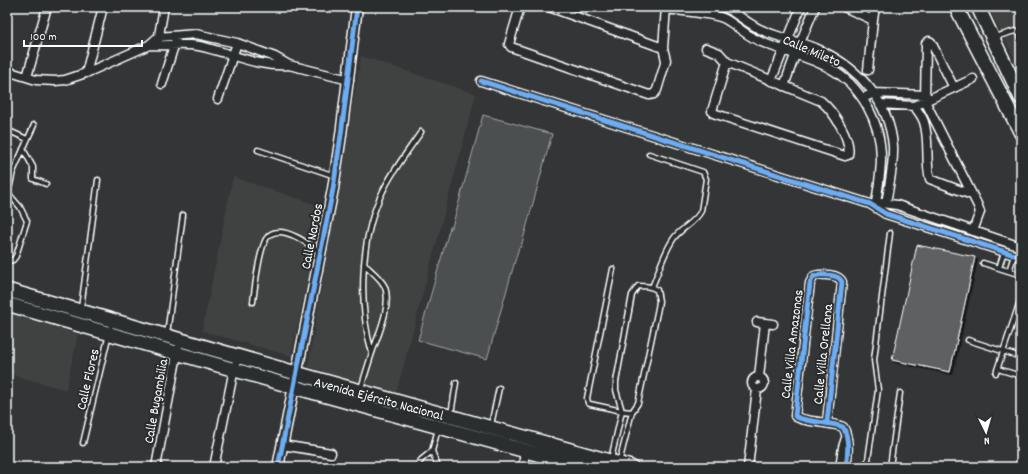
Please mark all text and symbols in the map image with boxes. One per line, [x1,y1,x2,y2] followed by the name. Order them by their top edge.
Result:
[24,22,142,48] scale bar
[30,29,57,46] text: 100 m
[779,31,843,73] street label: Calle Mileto
[297,202,329,271] street label: Calle Nardos
[776,289,810,400] street label: Calle Villa Amazonas
[809,303,839,405] street label: Calle Villa Orellana
[72,347,106,412] street label: Calle Flores
[140,357,174,445] street label: Calle Bugambilia
[312,373,446,427] street label: Avenida Ejército Nacional
[966,412,1006,452] north arrow
[983,432,990,448] text: N

